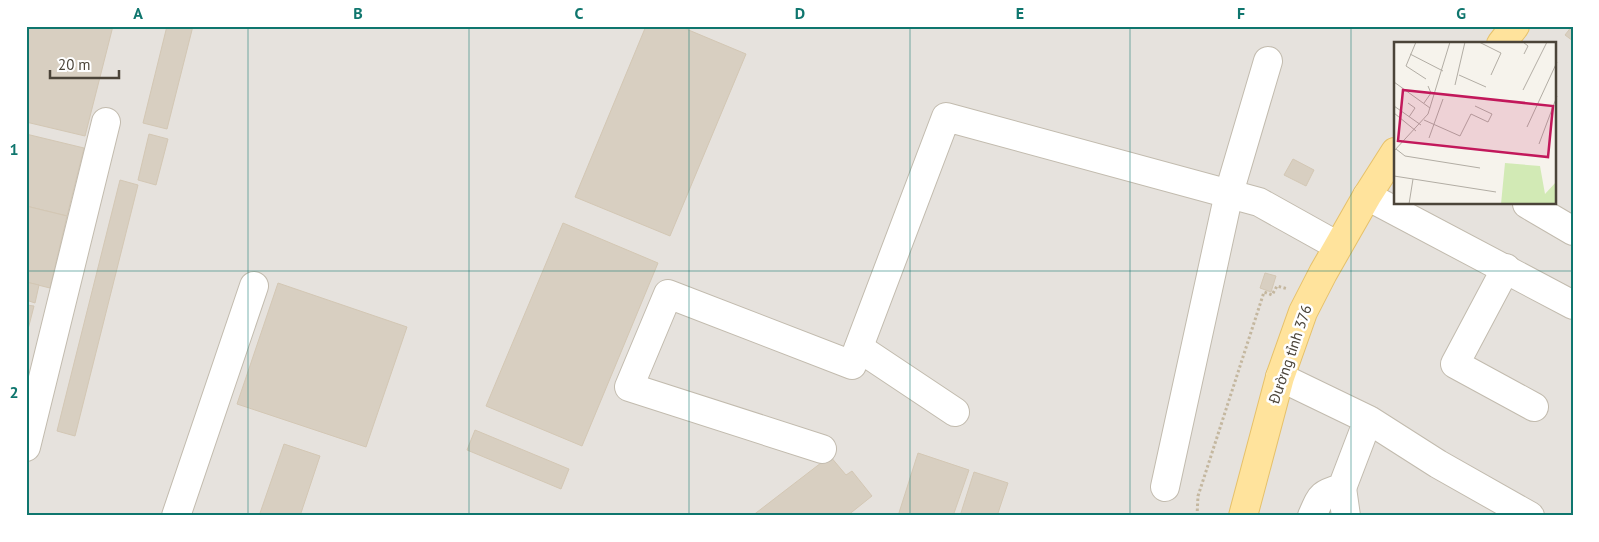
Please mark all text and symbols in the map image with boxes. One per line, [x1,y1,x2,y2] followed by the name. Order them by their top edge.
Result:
[133,3,143,23] text: A
[353,3,363,23] text: B
[575,3,584,23] text: C
[795,3,805,23] text: D
[1016,3,1024,23] text: E
[1237,3,1245,23] text: F
[1456,3,1466,23] text: G
[1394,42,1556,205] inset map
[50,48,119,80] scale bar
[58,55,91,74] text: 20 m
[9,139,19,159] text: 1
[1264,302,1316,407] street label: Đường tỉnh 376
[9,382,19,402] text: 2

